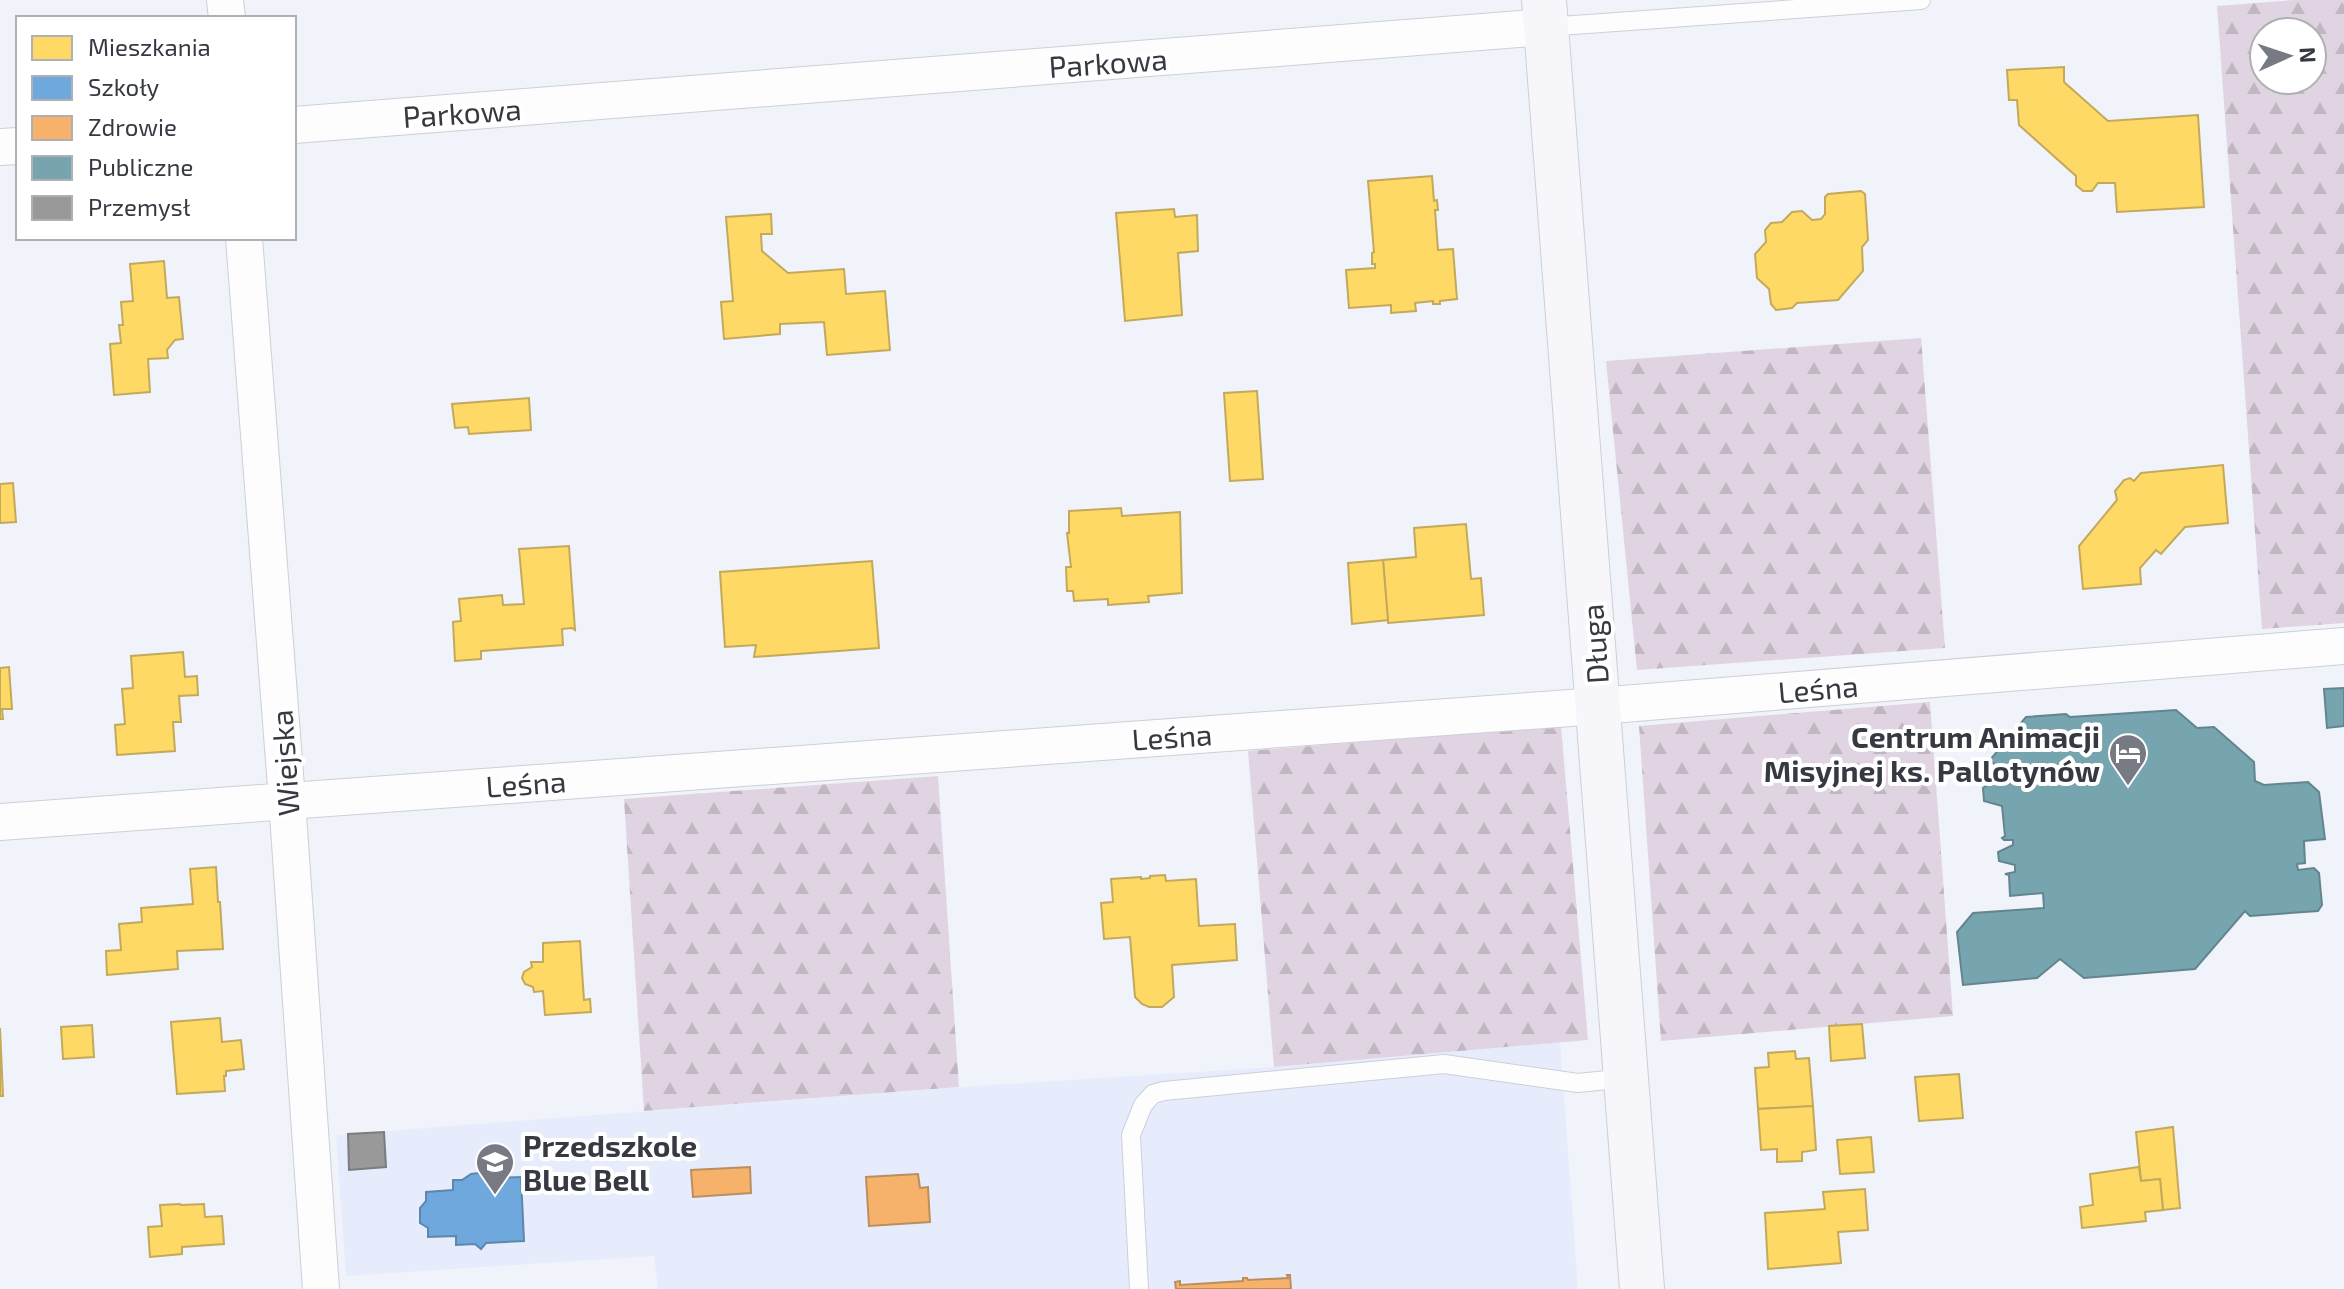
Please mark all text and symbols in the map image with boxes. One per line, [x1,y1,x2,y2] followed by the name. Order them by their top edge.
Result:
[16,16,296,240] legend
[2248,16,2328,96] north arrow
[88,32,211,61] text: Mieszkania
[1047,40,1169,84] street label: Parkowa
[2296,46,2322,64] text: N
[88,72,160,101] text: Szkoły
[401,90,523,134] street label: Parkowa
[88,112,177,141] text: Zdrowie
[88,152,193,181] text: Publiczne
[88,192,191,221] text: Przemysł
[1573,603,1615,685] street label: Długa
[1776,667,1860,709] street label: Leśna
[262,709,306,817] street label: Wiejska
[1131,715,1213,757] street label: Leśna
[1764,718,2100,789] place label: Centrum Animacji Misyjnej ks. Pallotynów
[2107,732,2149,787] hotel icon: Centrum Animacji Misyjnej ks. Pallotynów
[485,762,567,804] street label: Leśna
[523,1127,697,1197] place label: Przedszkole Blue Bell
[474,1141,516,1196] school or university icon: Przedszkole Blue Bell

